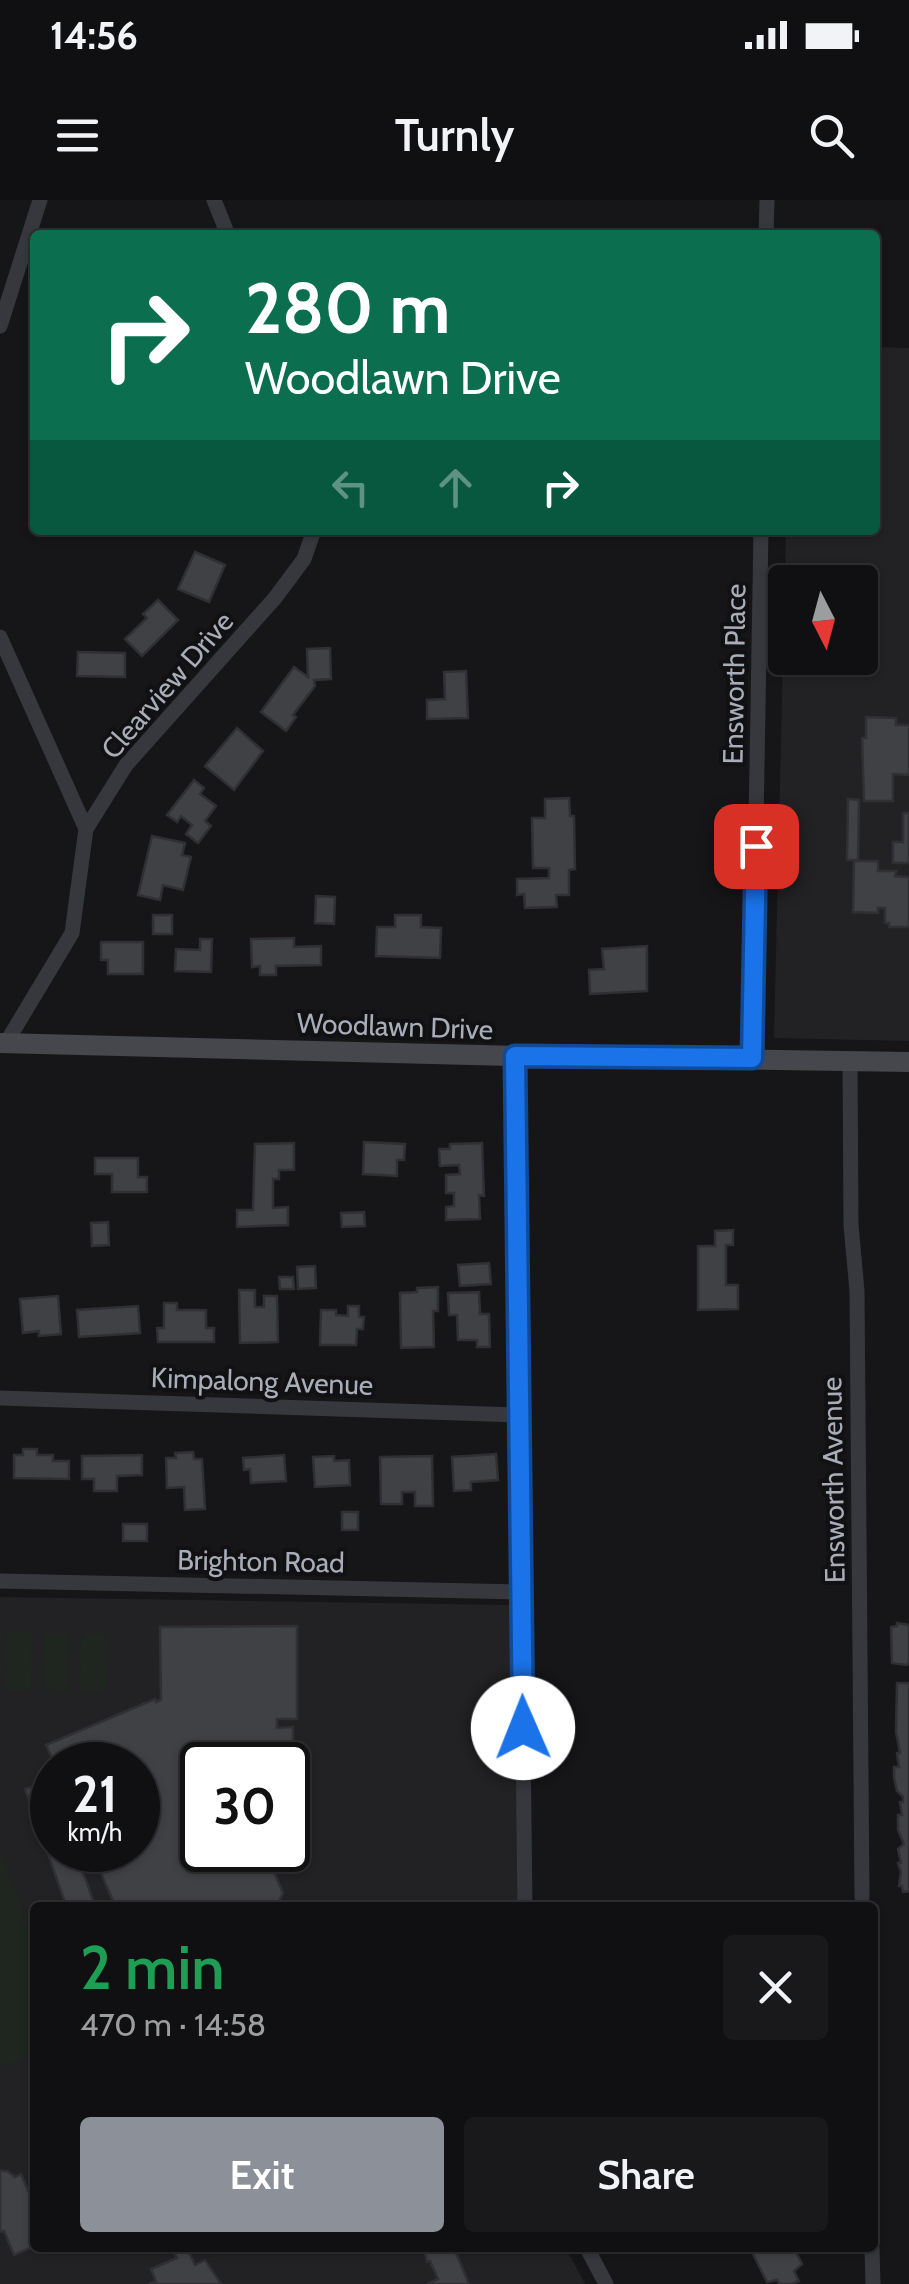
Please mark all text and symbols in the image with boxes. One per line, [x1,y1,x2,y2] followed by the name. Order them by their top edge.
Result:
[50,12,138,59] text: 14:56
[50,108,105,163] icon: menu
[395,108,514,162] text: Turnly
[804,108,859,163] icon: search
[245,265,450,351] text: 280 m
[80,270,210,400] icon: right
[245,351,561,405] text: Woodlawn Drive
[323,460,378,515] icon: left
[428,460,483,515] icon: ahead
[533,460,588,515] icon: right
[768,565,878,675] north arrow
[768,565,878,675] map controls
[715,583,753,765] street label: Ensworth Place
[94,604,240,766] street label: Clearview Drive
[714,804,799,889] pin
[729,819,784,874] icon: arrive
[296,1006,494,1046] street label: Woodlawn Drive
[150,1360,374,1402] street label: Kimpalong Avenue
[814,1376,852,1584] street label: Ensworth Avenue
[177,1543,345,1579] street label: Brighton Road
[471,1676,575,1780] position arrow
[180,1742,310,1872] speed limit sign: 30
[73,1764,117,1825] text: 21
[68,1817,122,1847] text: km/h
[80,1931,225,2004] text: 2 min
[723,1935,828,2040] button: close
[80,2005,266,2044] text: 470 m · 14:58
[80,2117,444,2232] button: Exit
[464,2117,828,2232] button: Share

